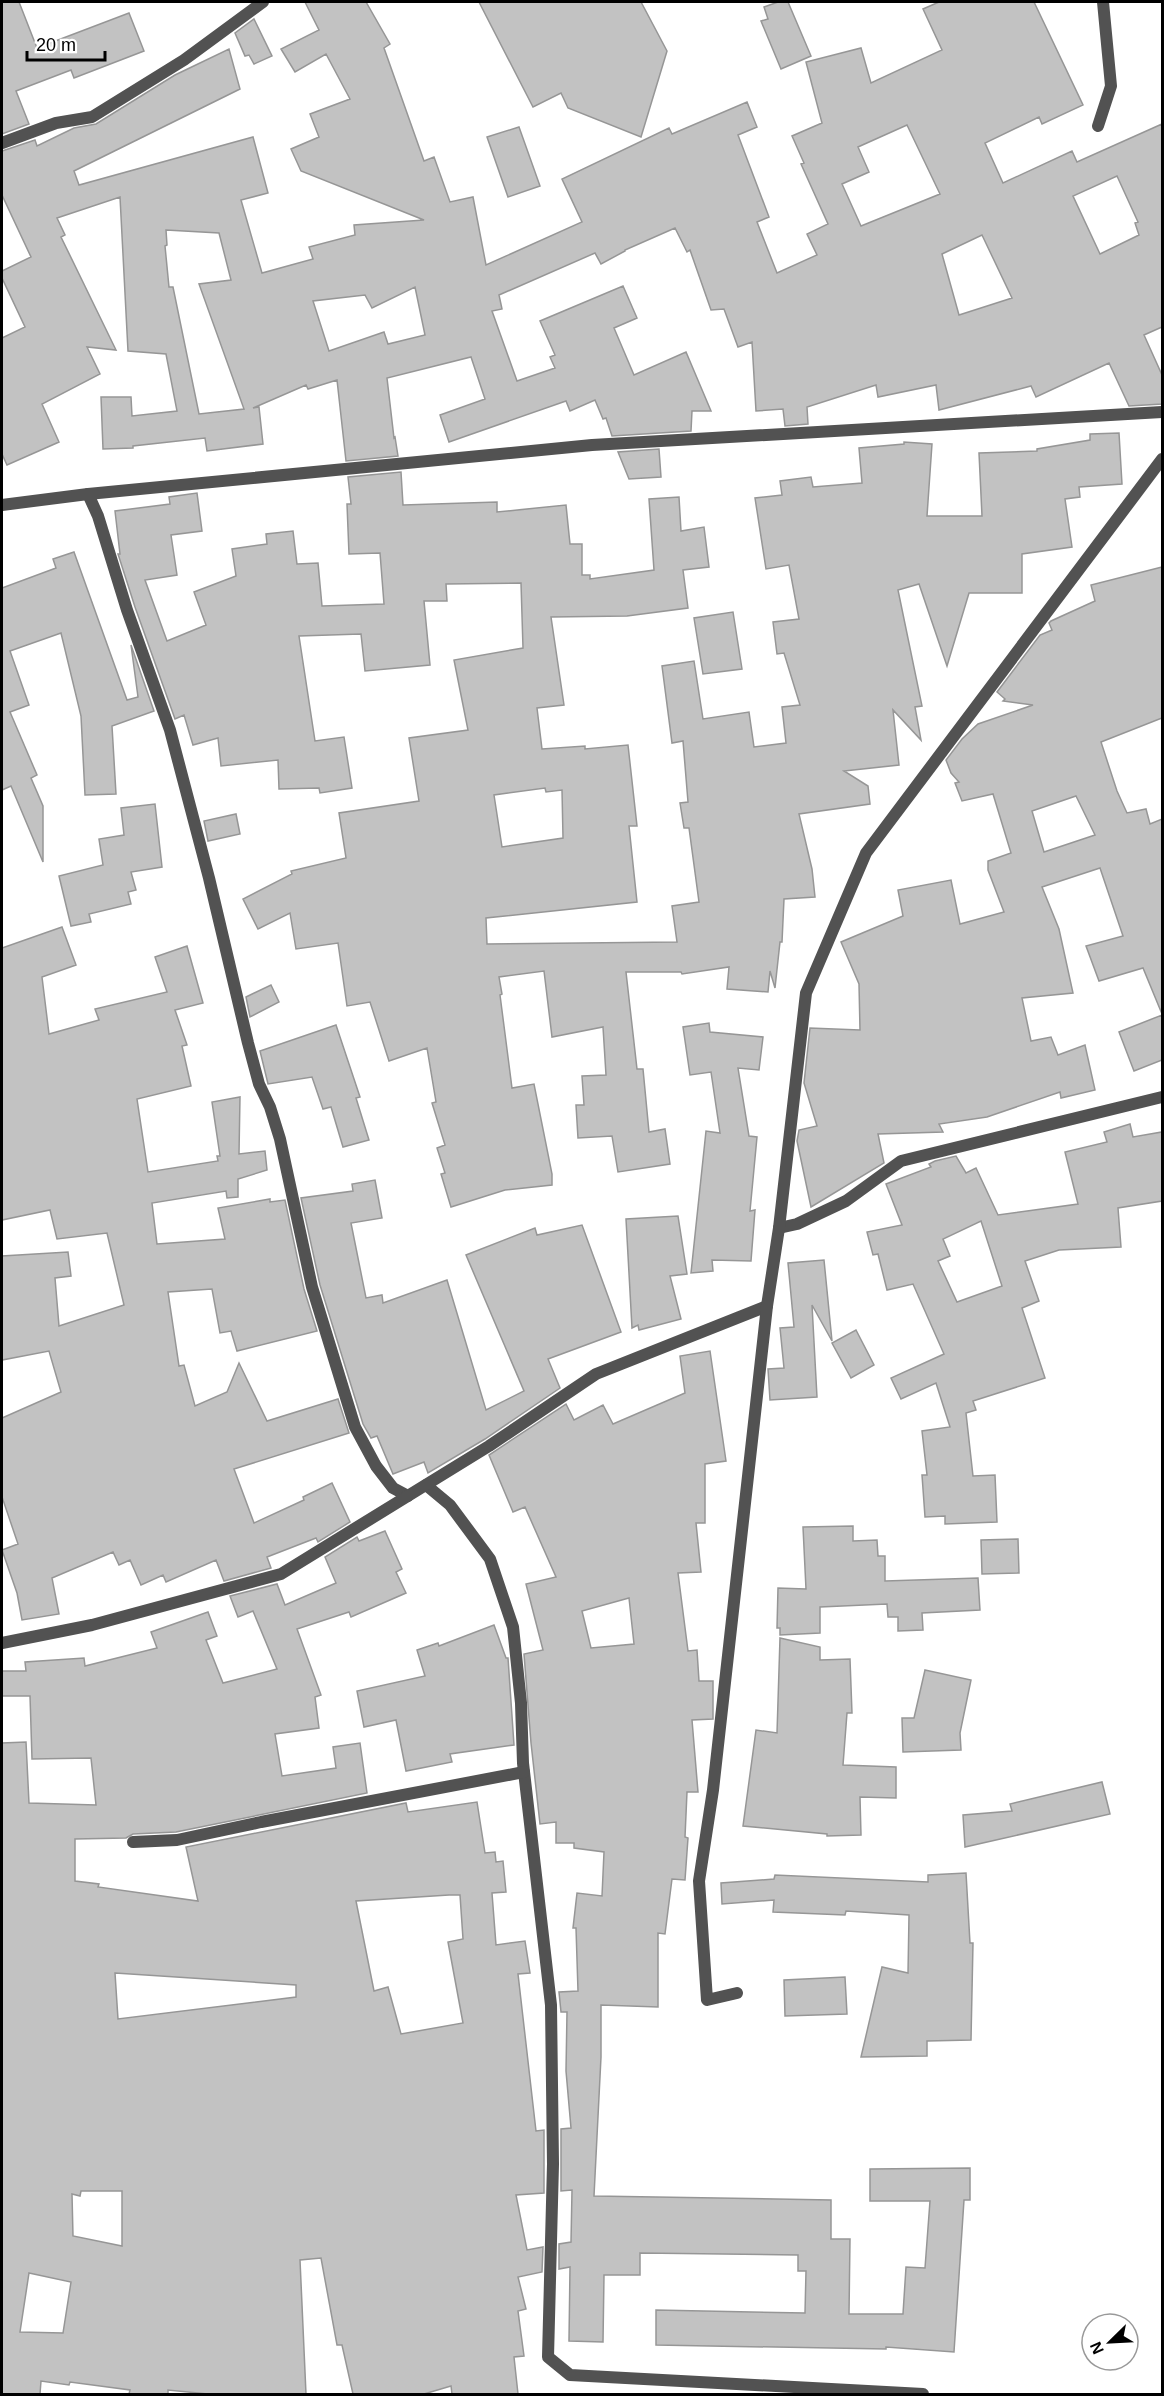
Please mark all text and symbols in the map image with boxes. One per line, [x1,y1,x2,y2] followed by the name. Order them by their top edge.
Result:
[27,24,105,62] scale bar
[36,35,76,55] text: 20 m
[1080,2312,1140,2372] north arrow
[1087,2339,1107,2357] text: N

